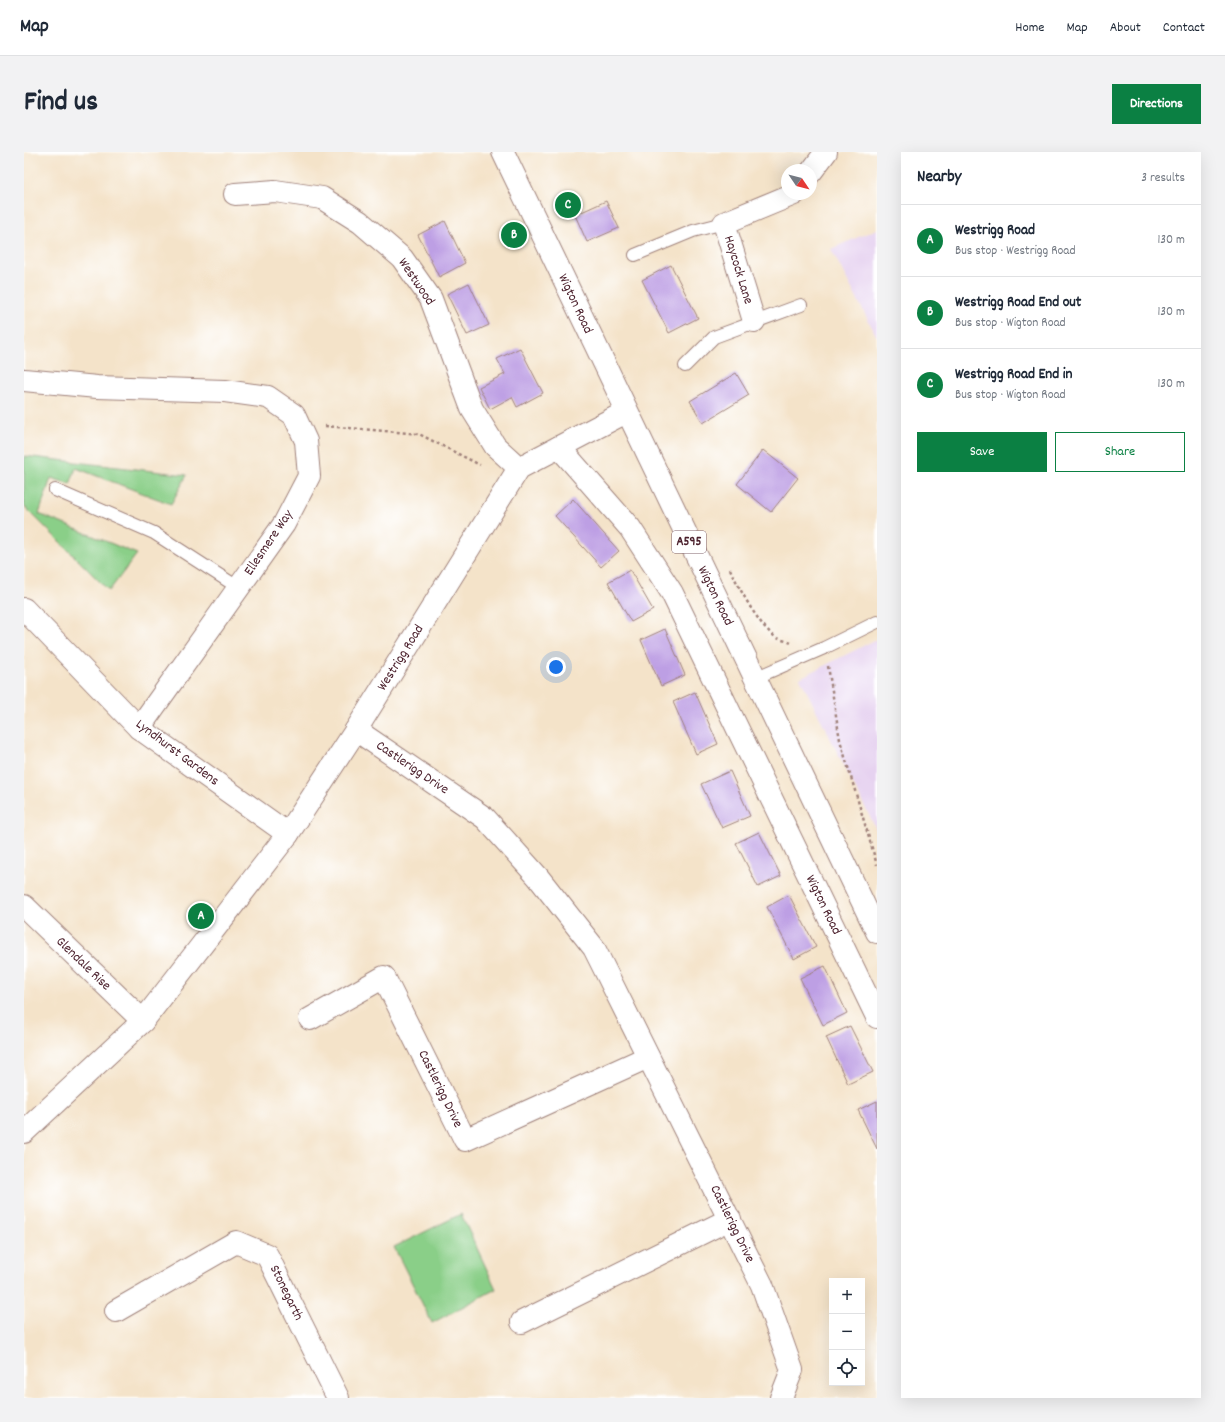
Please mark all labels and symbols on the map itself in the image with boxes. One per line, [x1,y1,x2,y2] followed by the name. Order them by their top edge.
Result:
[781,164,817,200] north arrow
[555,190,581,220] pin: C
[501,220,527,250] pin: B
[718,233,758,307] street label: Haycock Lane
[393,254,439,310] street label: Westwood
[552,271,598,337] street label: Wigton Road
[240,506,299,580] street label: Ellesmere Way
[672,531,706,553] road number: A595
[692,563,738,629] street label: Wigton Road
[373,621,429,695] street label: Westrigg Road
[546,657,566,677] your location
[131,715,223,791] street label: Lyndhurst Gardens
[371,736,453,800] street label: Castlerigg Drive
[800,872,846,938] street label: Wigton Road
[188,901,214,931] pin: A
[51,932,115,996] street label: Glendale Rise
[413,1047,467,1131] street label: Castlerigg Drive
[705,1182,759,1266] street label: Castlerigg Drive
[264,1262,308,1324] street label: Stonegarth

